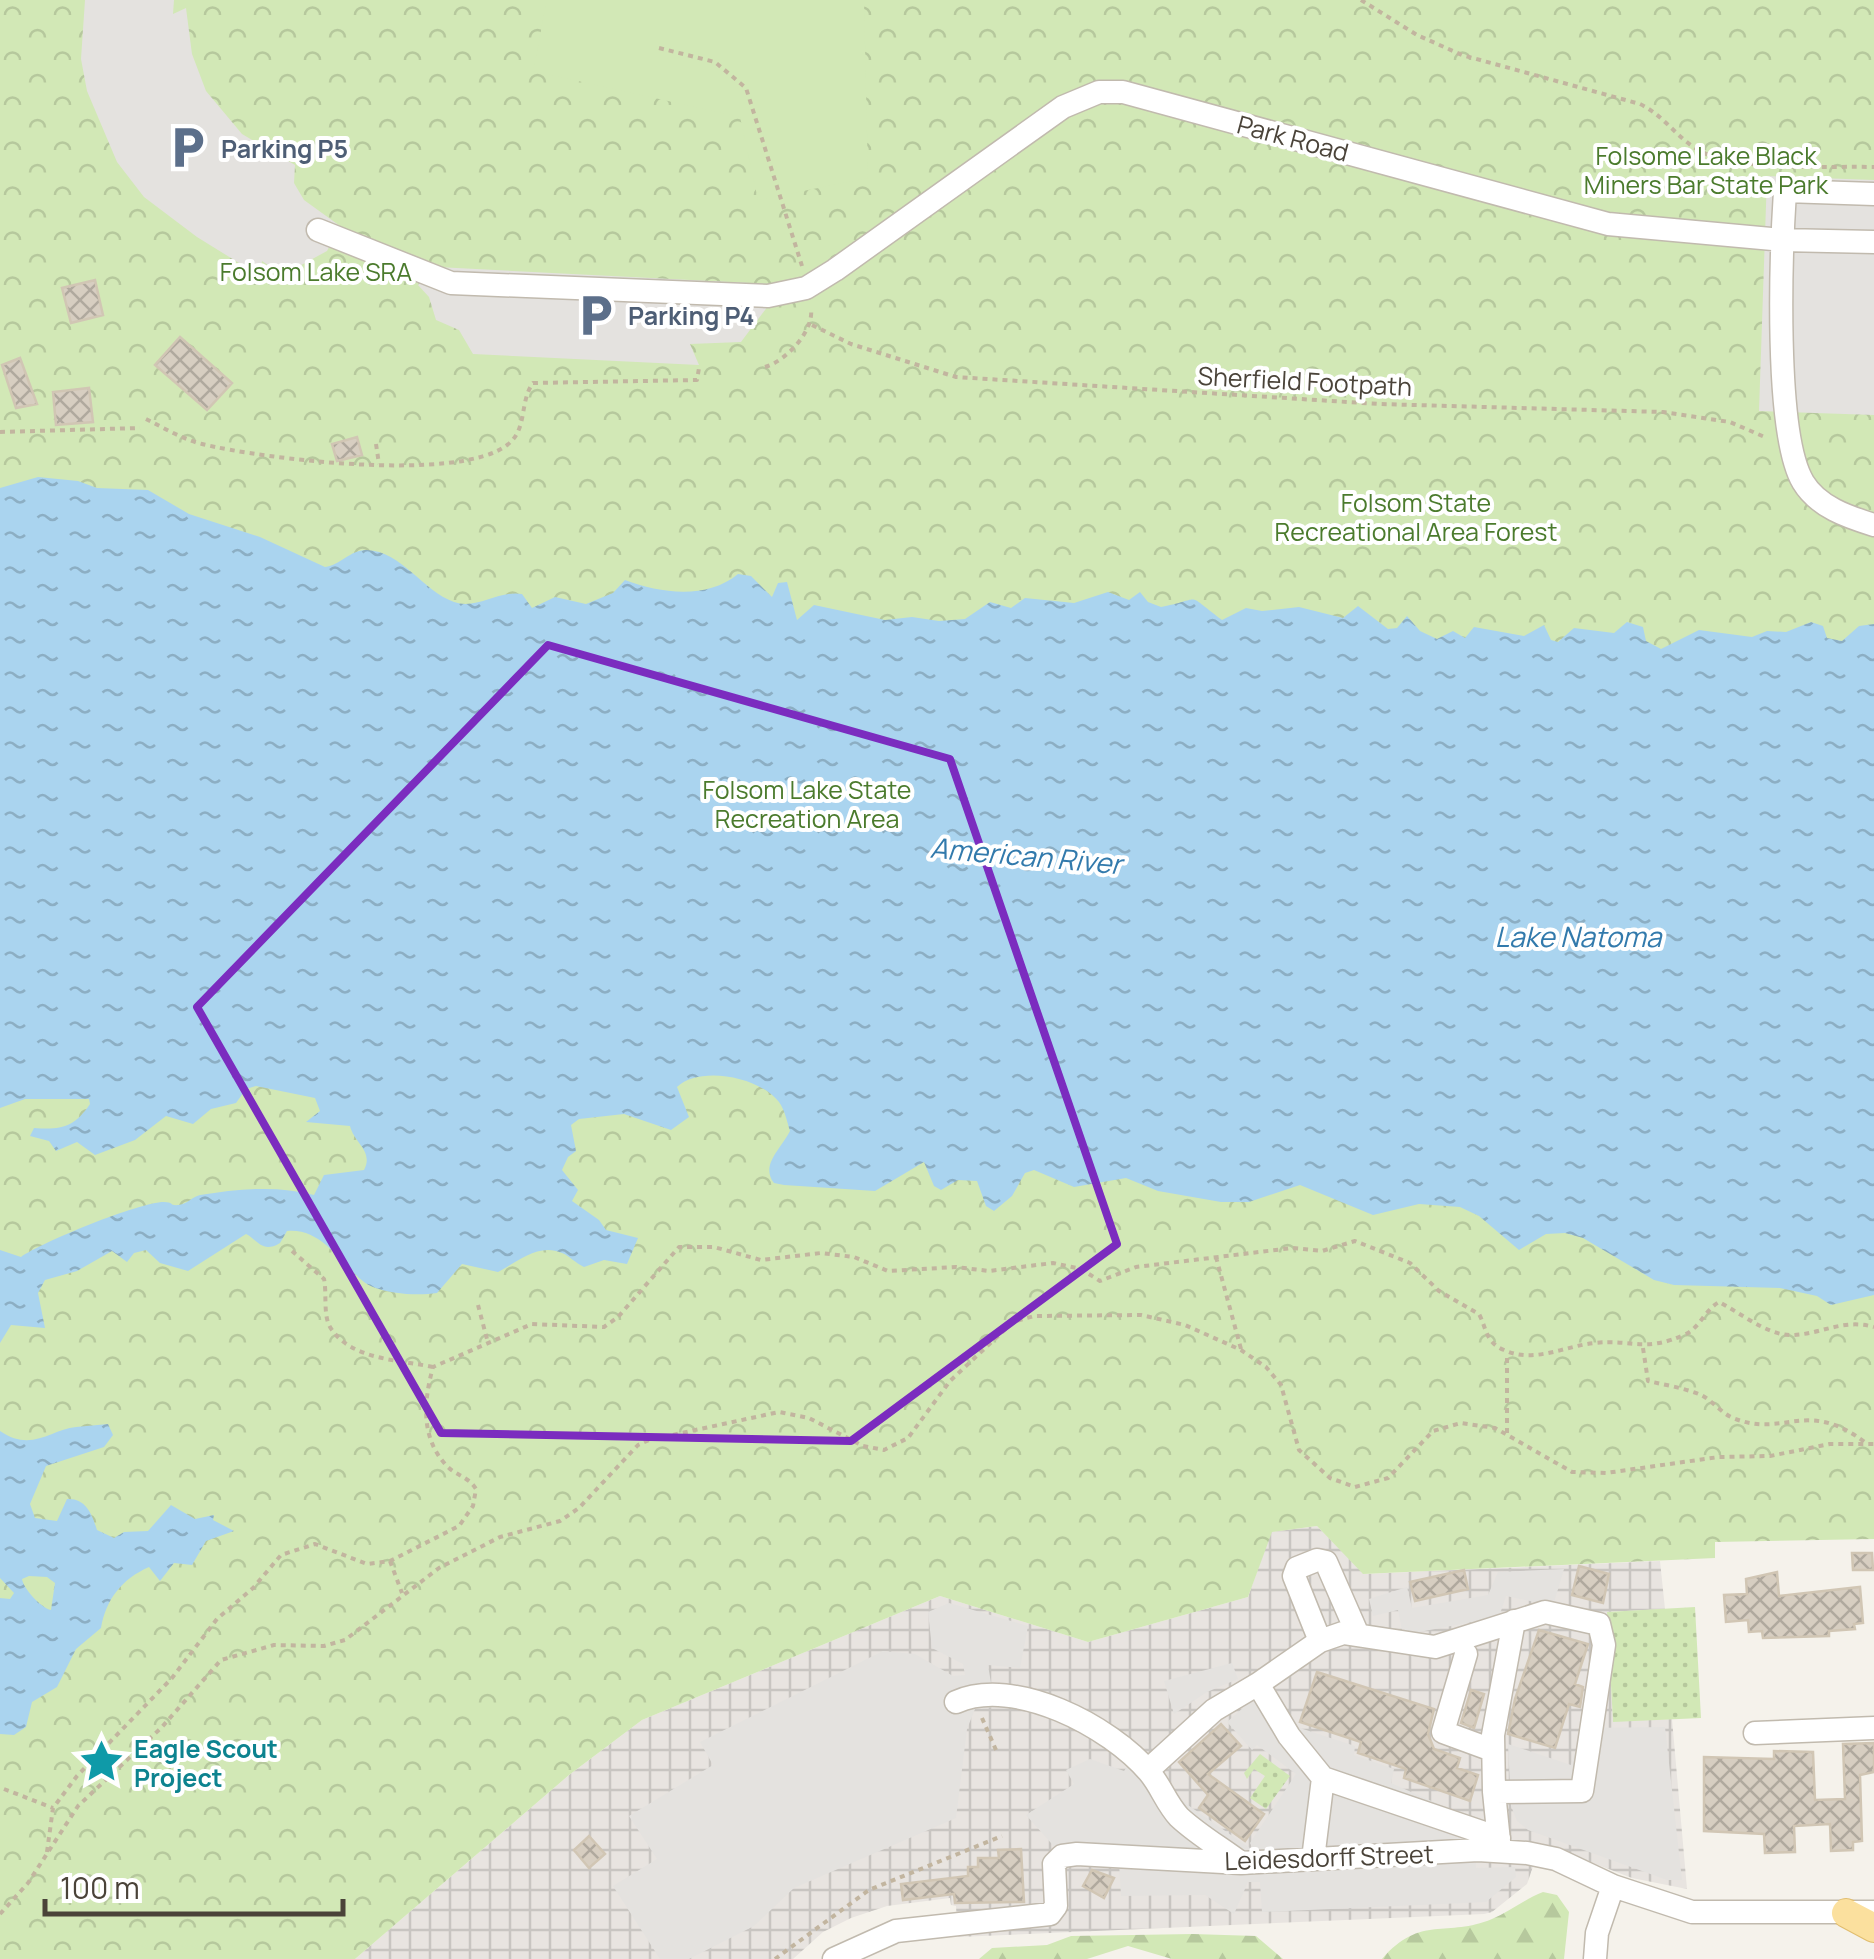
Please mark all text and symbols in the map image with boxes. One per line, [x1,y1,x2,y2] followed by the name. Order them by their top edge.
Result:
[1233,106,1353,170] street label: Park Road
[164,124,212,172] parking icon: Parking P5
[221,131,348,166] place label: Parking P5
[1584,138,1829,202] park label: Folsome Lake Black Miners Bar State Park
[220,254,412,289] park label: Folsom Lake SRA
[571,291,619,339] parking icon: Parking P4
[628,298,754,333] place label: Parking P4
[1197,358,1413,404] street label: Sherfield Footpath
[1275,485,1557,549] park label: Folsom State Recreational Area Forest
[703,772,911,836] park label: Folsom Lake State Recreation Area
[929,828,1127,883] water label: American River
[1495,917,1663,955] water label: Lake Natoma
[134,1731,278,1795] place label: Eagle Scout Project
[77,1738,125,1786] place icon: Eagle Scout Project
[1224,1836,1434,1878] street label: Leidesdorff Street
[45,1854,342,1916] scale bar
[60,1867,140,1908] text: 100 m

